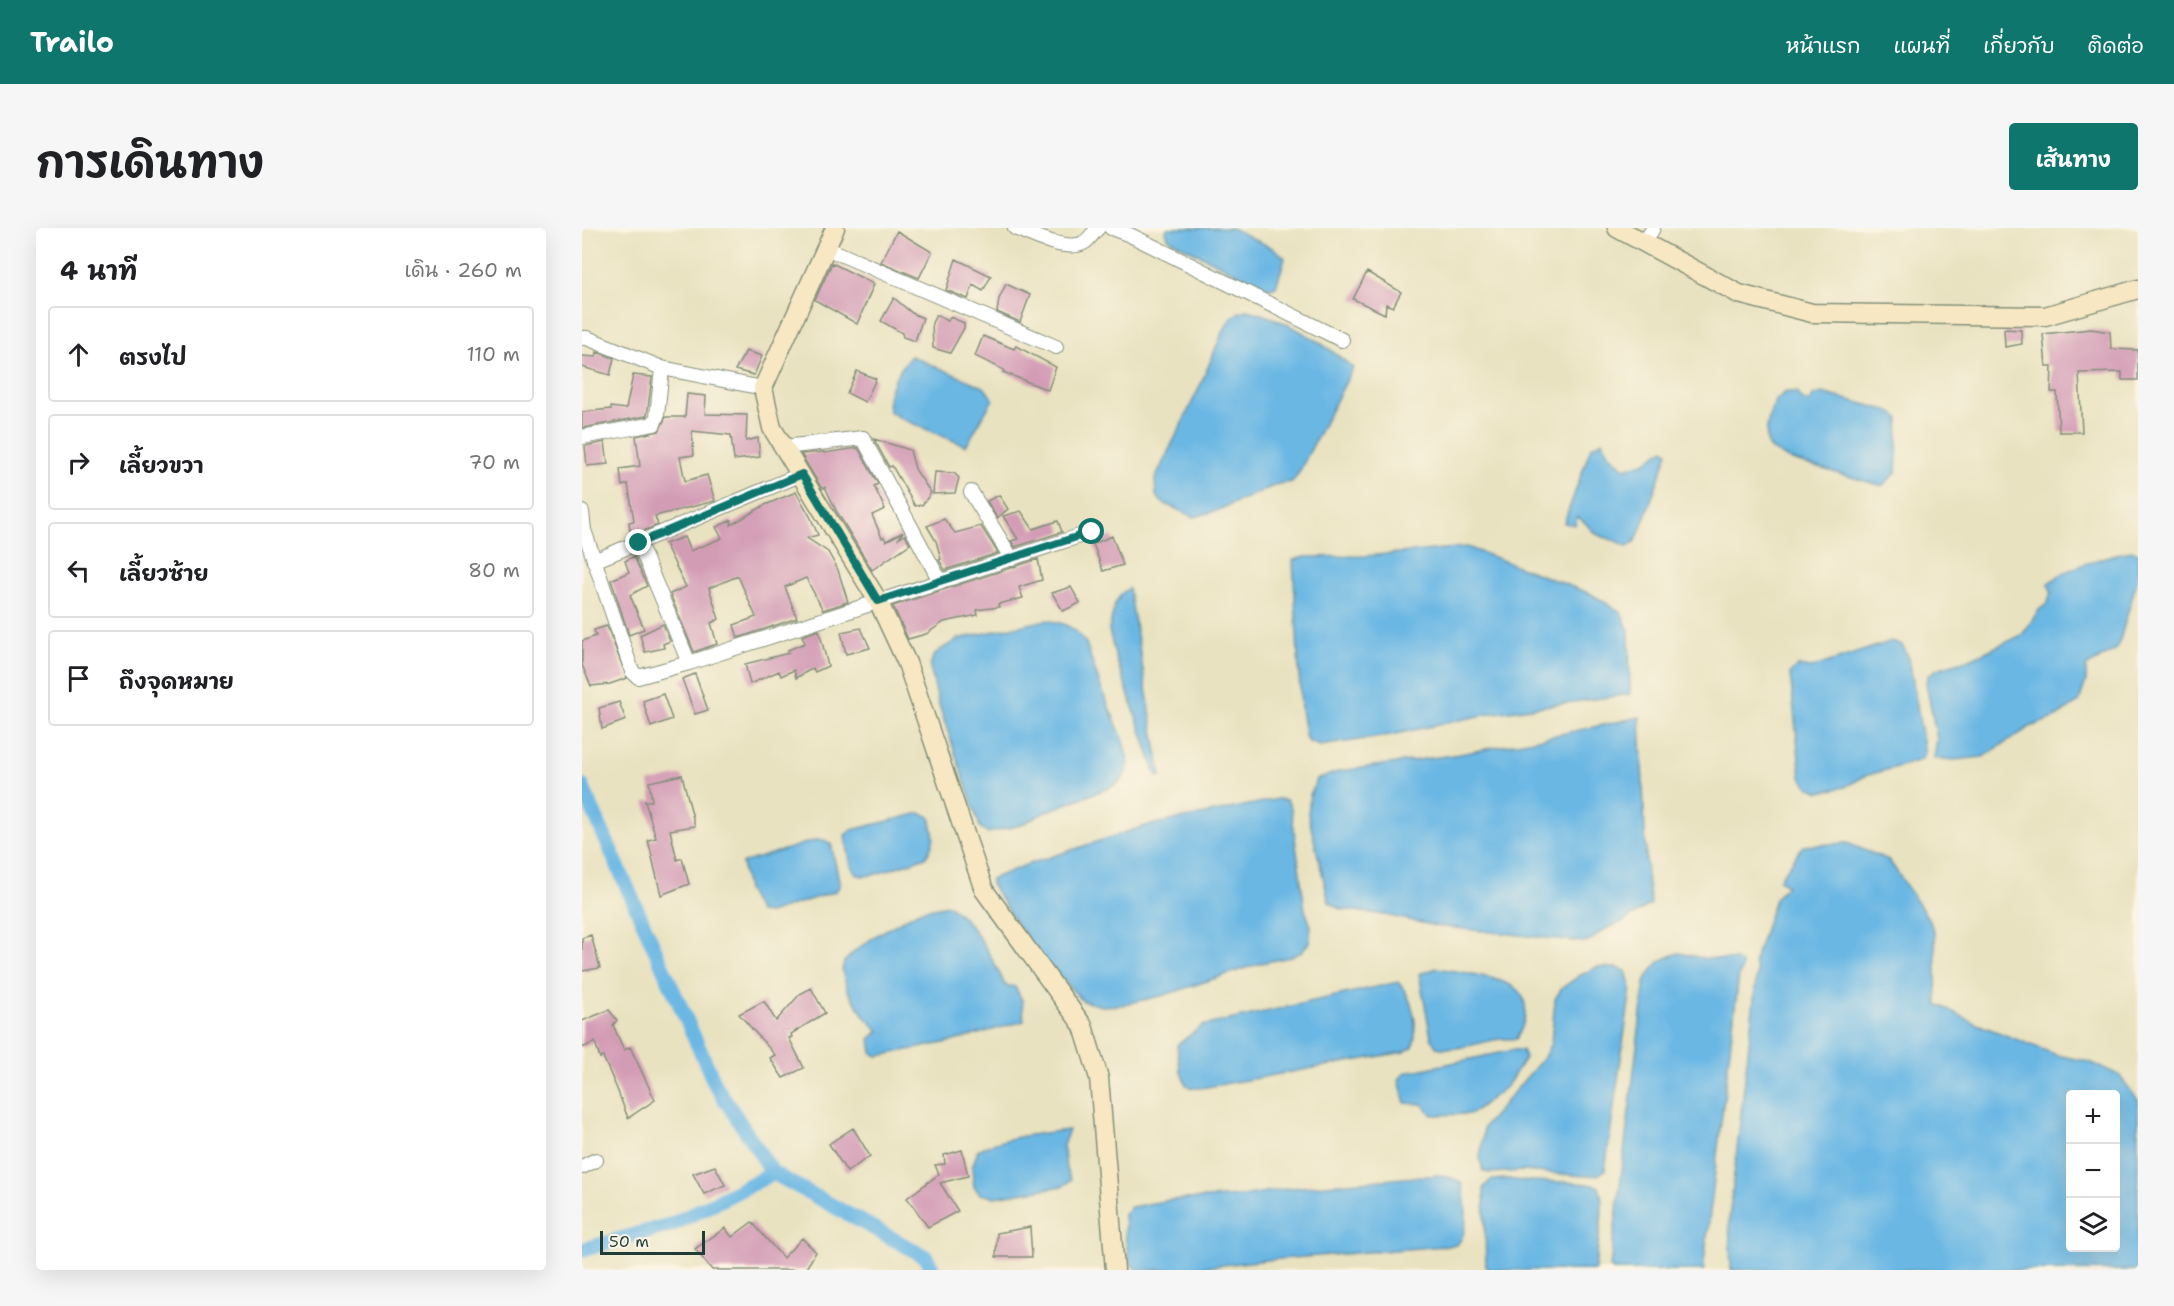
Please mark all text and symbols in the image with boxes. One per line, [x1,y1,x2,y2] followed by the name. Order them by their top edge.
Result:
[30,23,114,61] text: Trailo
[1786,32,1861,60] text: หน้าแรก
[1894,32,1950,60] text: แผนที่
[1983,32,2055,60] text: เกี่ยวกับ
[2088,32,2144,60] text: ติดต่อ
[2009,123,2138,190] button: เส้นทาง
[36,134,264,190] text: การเดินทาง
[60,253,137,288] text: 4 นาที
[405,257,522,283] text: เดิน · 260 m
[62,338,95,371] icon: ahead
[466,341,520,367] text: 110 m
[119,343,187,372] text: ตรงไป
[62,446,95,479] icon: right
[468,449,520,475] text: 70 m
[119,451,203,480] text: เลี้ยวขวา
[1078,518,1104,544] route start
[625,529,651,555] route end
[62,554,95,587] icon: left
[468,557,520,583] text: 80 m
[119,559,209,588] text: เลี้ยวซ้าย
[62,662,95,695] icon: arrive
[119,667,234,696] text: ถึงจุดหมาย
[2066,1090,2120,1252] map controls
[2066,1090,2120,1144] button: +
[2066,1144,2120,1198] button: −
[2066,1198,2120,1252] button: layers
[600,1228,705,1256] scale bar
[609,1231,649,1252] text: 50 m

